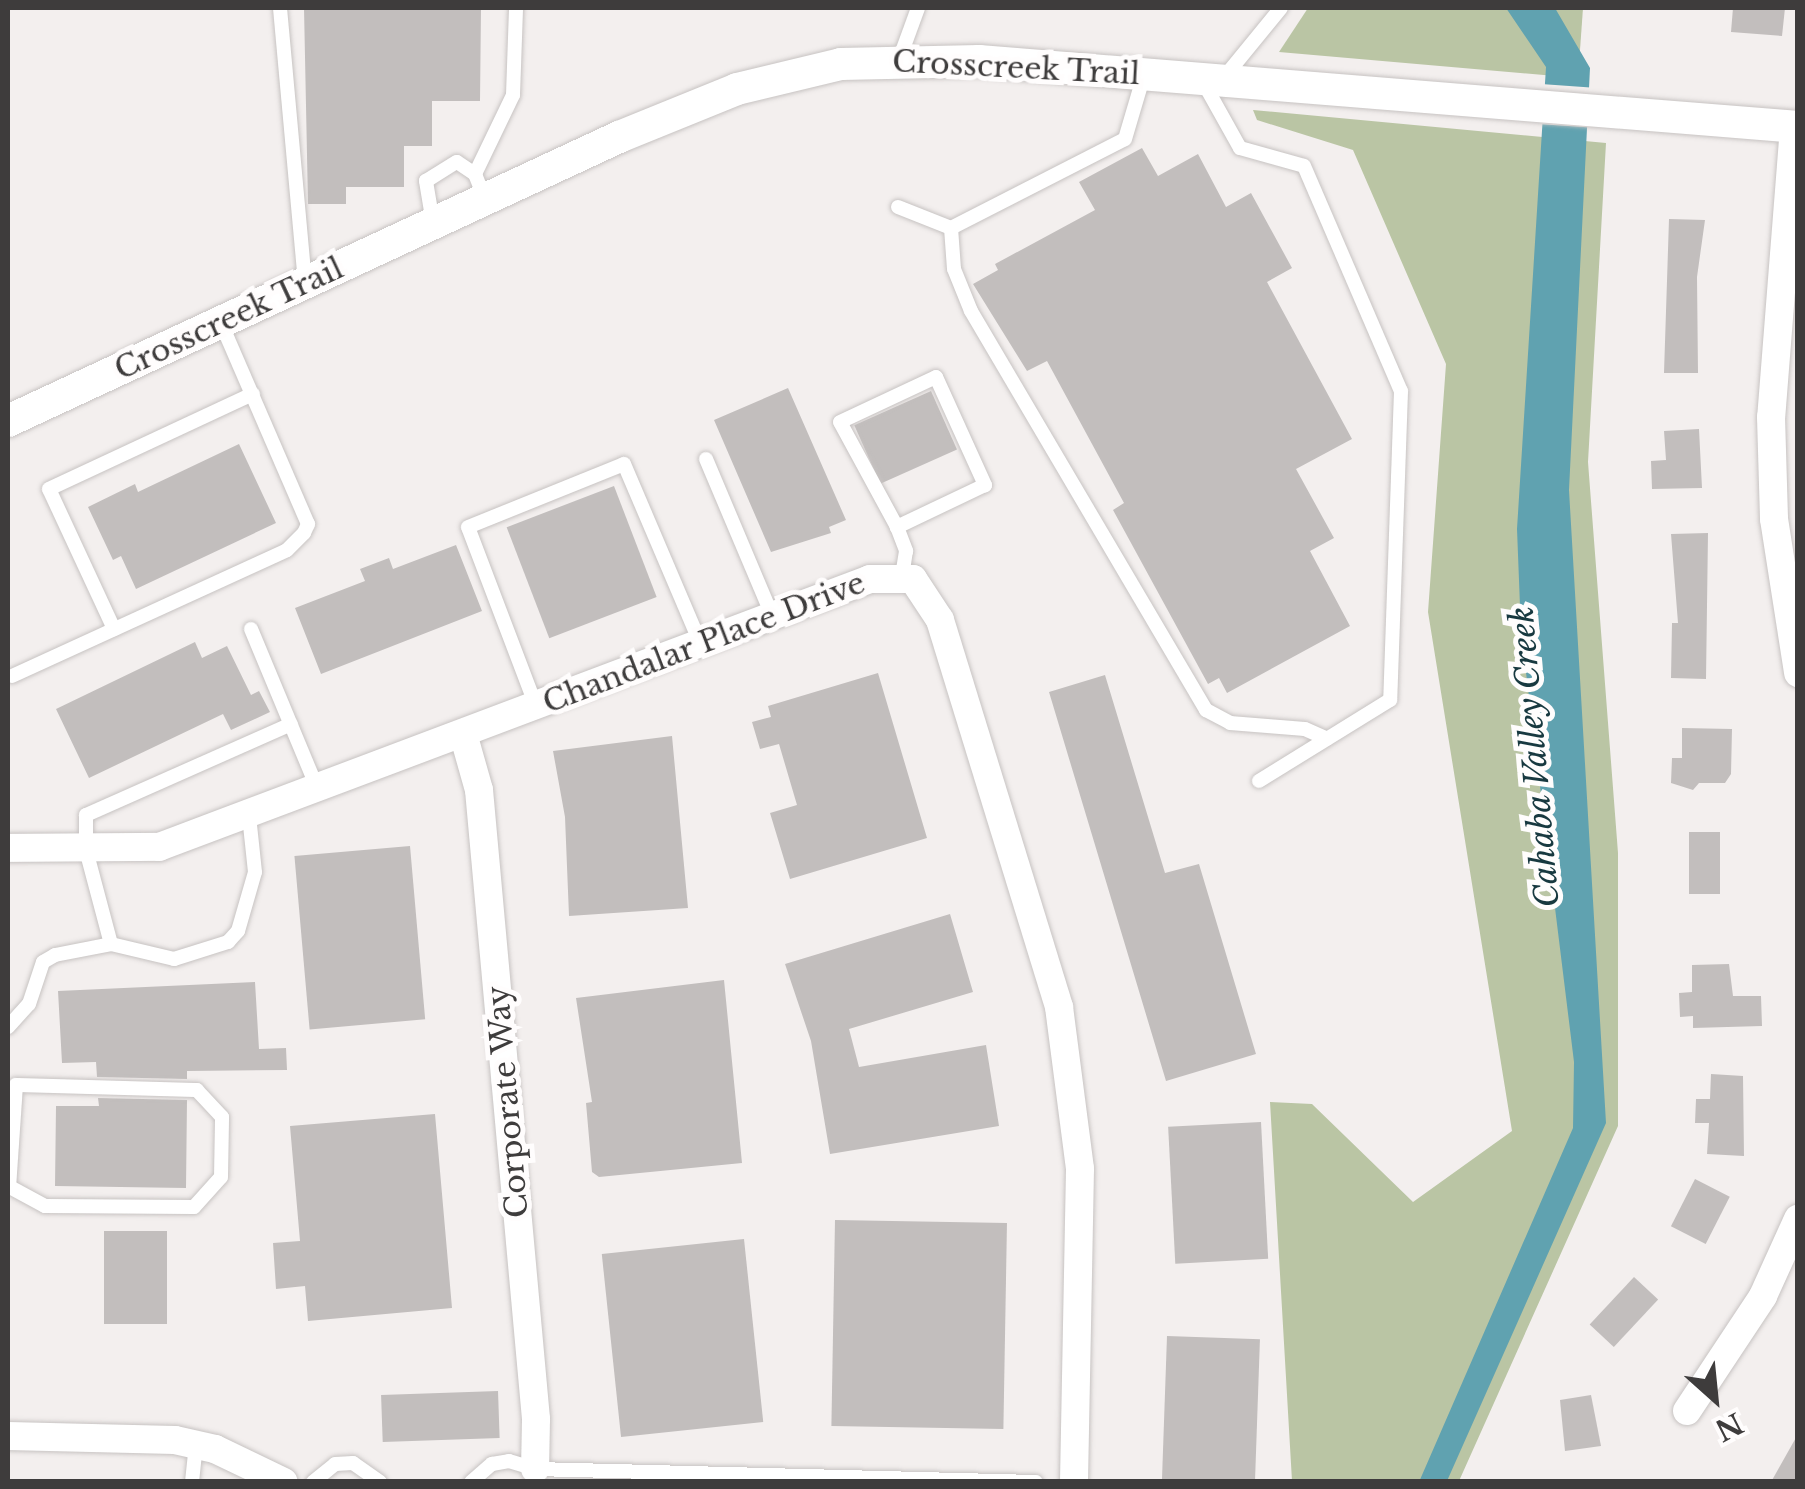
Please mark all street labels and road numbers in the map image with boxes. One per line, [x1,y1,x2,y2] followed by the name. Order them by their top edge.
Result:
[891,44,1141,92] street label: Crosscreek Trail
[108,250,350,388] street label: Crosscreek Trail
[538,565,870,721] street label: Chandalar Place Drive
[480,984,536,1220] street label: Corporate Way

